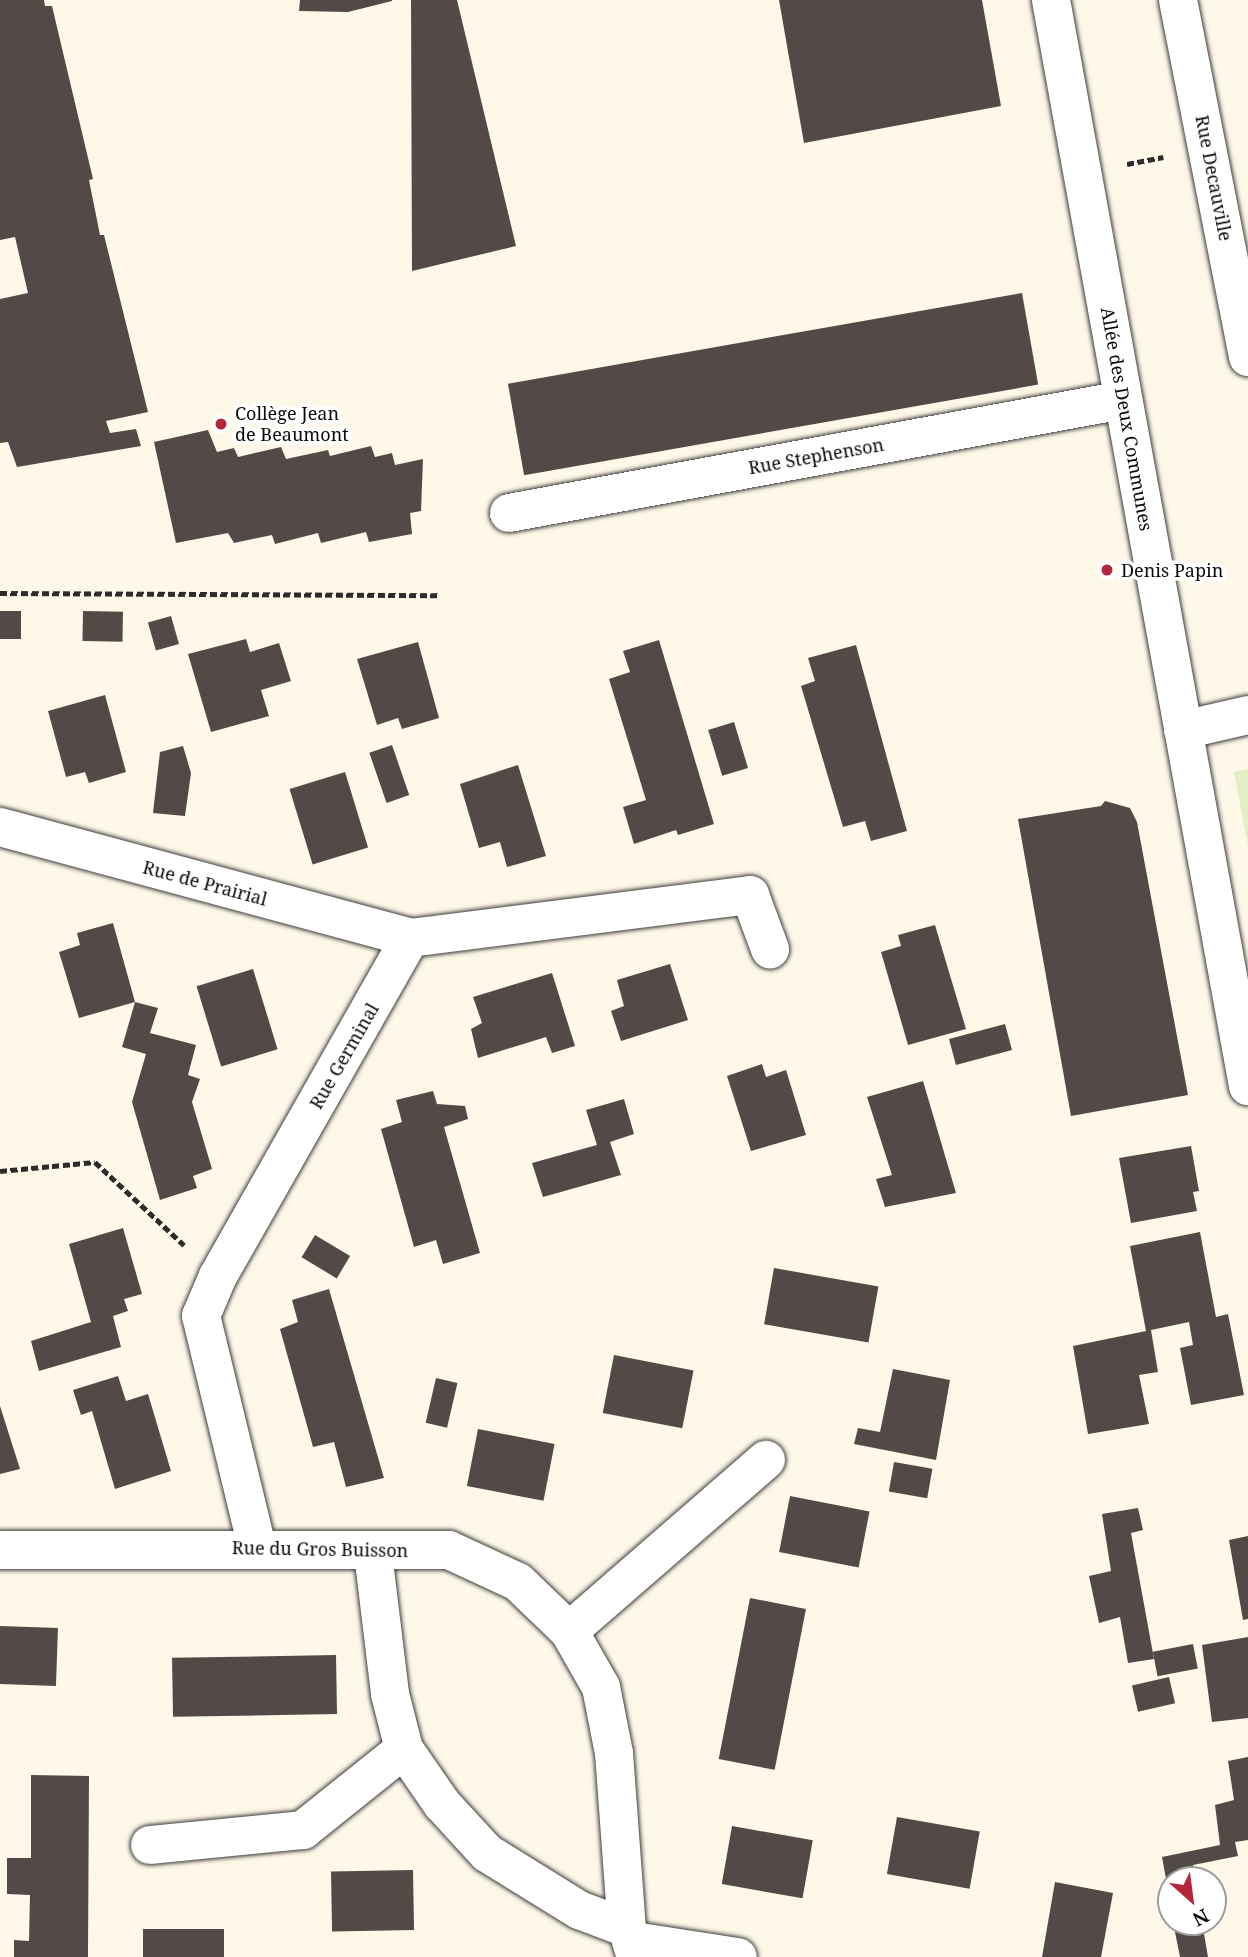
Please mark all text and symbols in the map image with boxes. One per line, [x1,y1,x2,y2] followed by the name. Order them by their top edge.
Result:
[1191,113,1237,243] street label: Rue Decauville
[1097,305,1157,533] street label: Allée des Deux Communes
[235,403,349,446] place label: Collège Jean de Beaumont
[213,416,229,432] marker: Collège Jean de Beaumont
[747,433,885,479] street label: Rue Stephenson
[1121,559,1223,581] place label: Denis Papin
[1099,562,1115,578] marker: Denis Papin
[141,856,269,910] street label: Rue de Prairial
[305,999,383,1113] street label: Rue Germinal
[232,1537,408,1561] street label: Rue du Gros Buisson
[1157,1866,1227,1936] north arrow
[1188,1903,1214,1933] text: N

